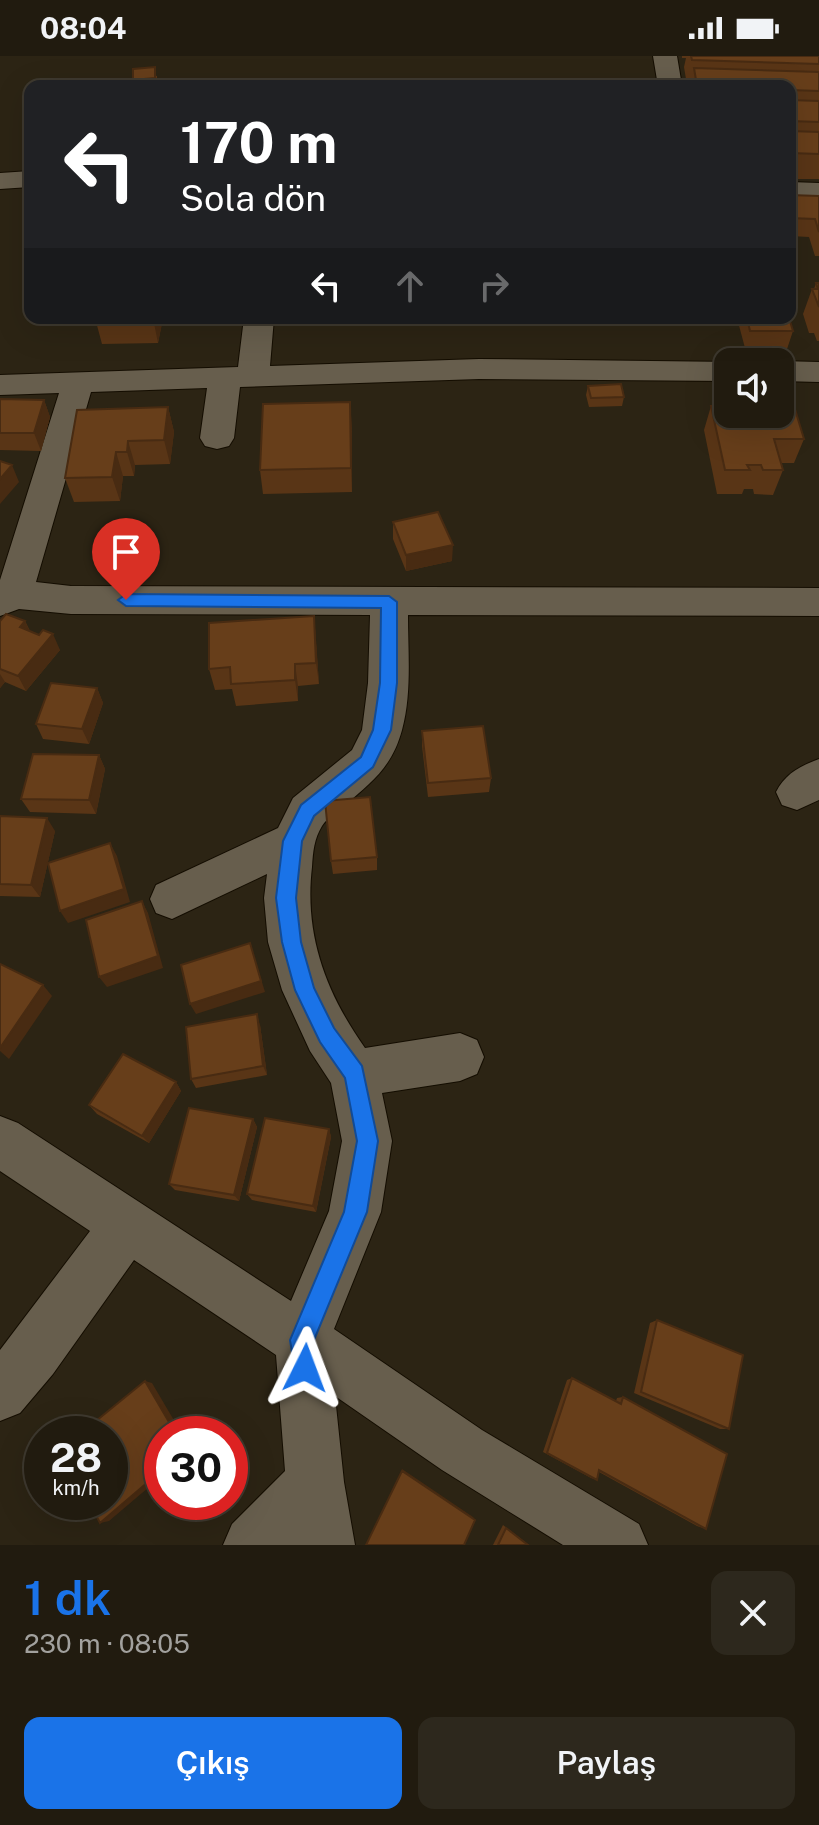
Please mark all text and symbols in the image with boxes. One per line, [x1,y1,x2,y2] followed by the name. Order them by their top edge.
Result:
[40,10,126,46] text: 08:04
[180,110,337,176] text: 170 m
[48,112,152,216] icon: left
[180,177,326,219] text: Sola dön
[304,264,348,308] icon: left
[388,264,432,308] icon: ahead
[472,264,516,308] icon: right
[714,348,794,428] map controls
[714,348,794,428] button: sound
[92,518,160,600] pin
[104,530,148,574] icon: arrive
[263,1326,347,1410] position arrow
[144,1416,248,1520] speed limit sign: 30
[50,1434,102,1481] text: 28
[52,1476,100,1500] text: km/h
[24,1569,111,1626] text: 1 dk
[711,1571,795,1655] button: close
[24,1628,190,1659] text: 230 m · 08:05
[24,1717,402,1809] button: Çıkış
[418,1717,795,1809] button: Paylaş

